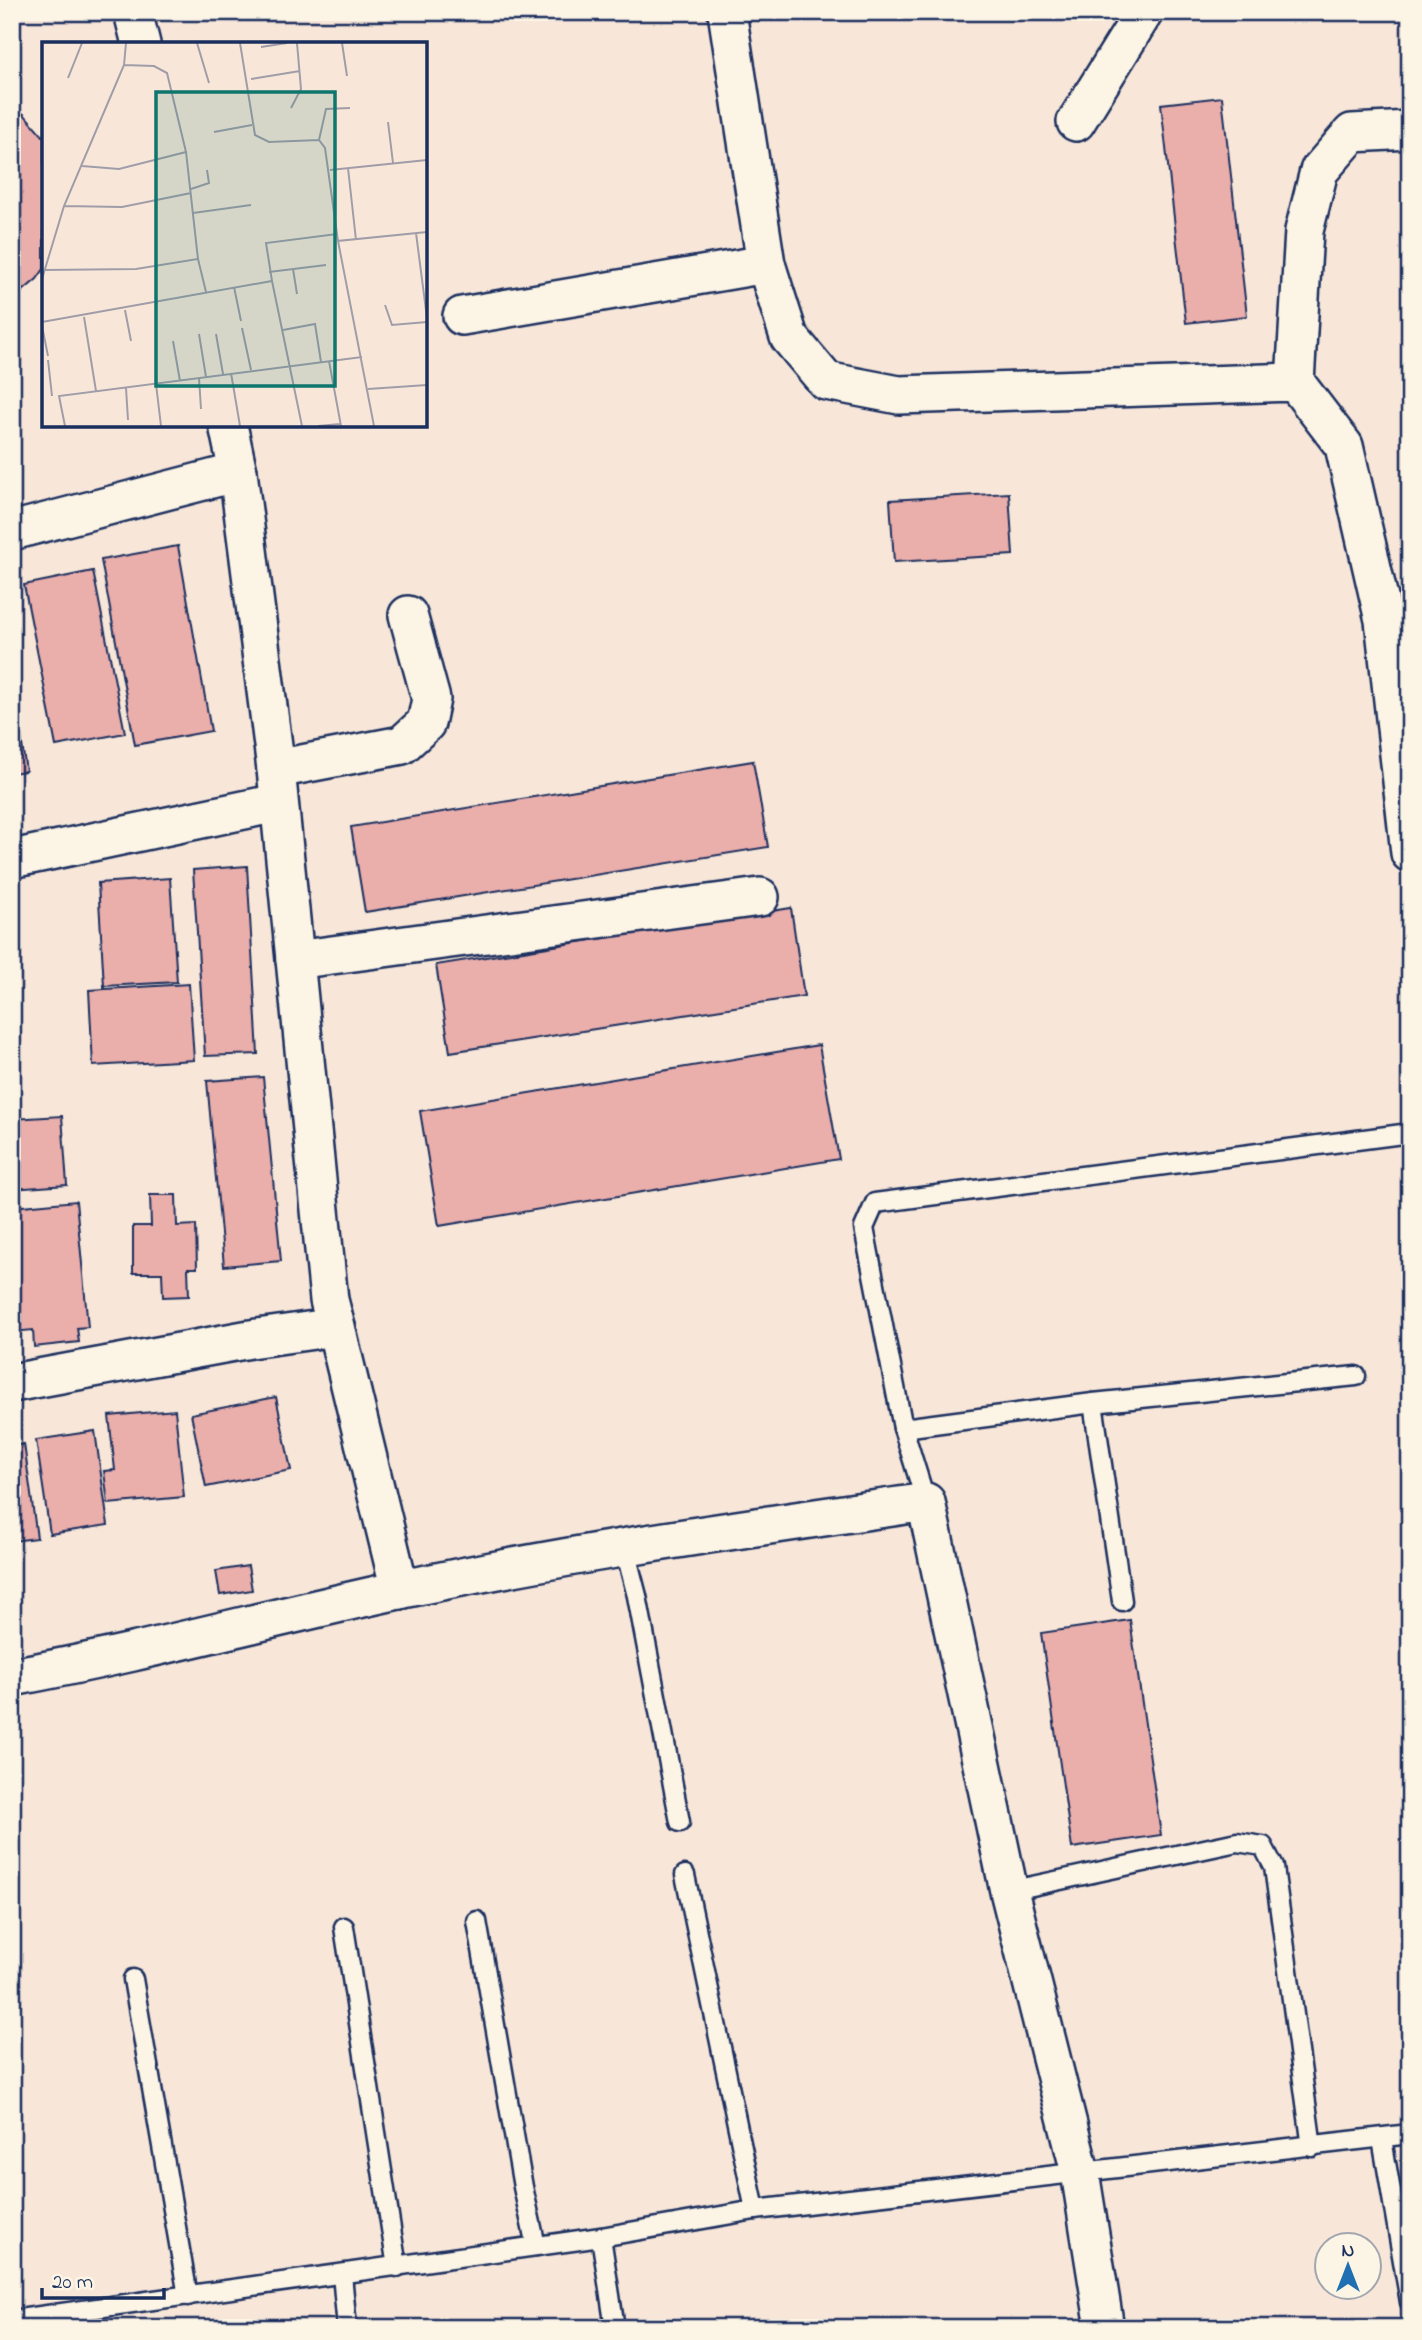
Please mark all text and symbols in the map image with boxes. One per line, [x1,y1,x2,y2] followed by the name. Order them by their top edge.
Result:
[42,42,427,427] inset map
[1314,2232,1384,2302] north arrow
[1342,2238,1355,2265] text: N
[42,2256,164,2300] scale bar
[52,2268,93,2298] text: 20 m

